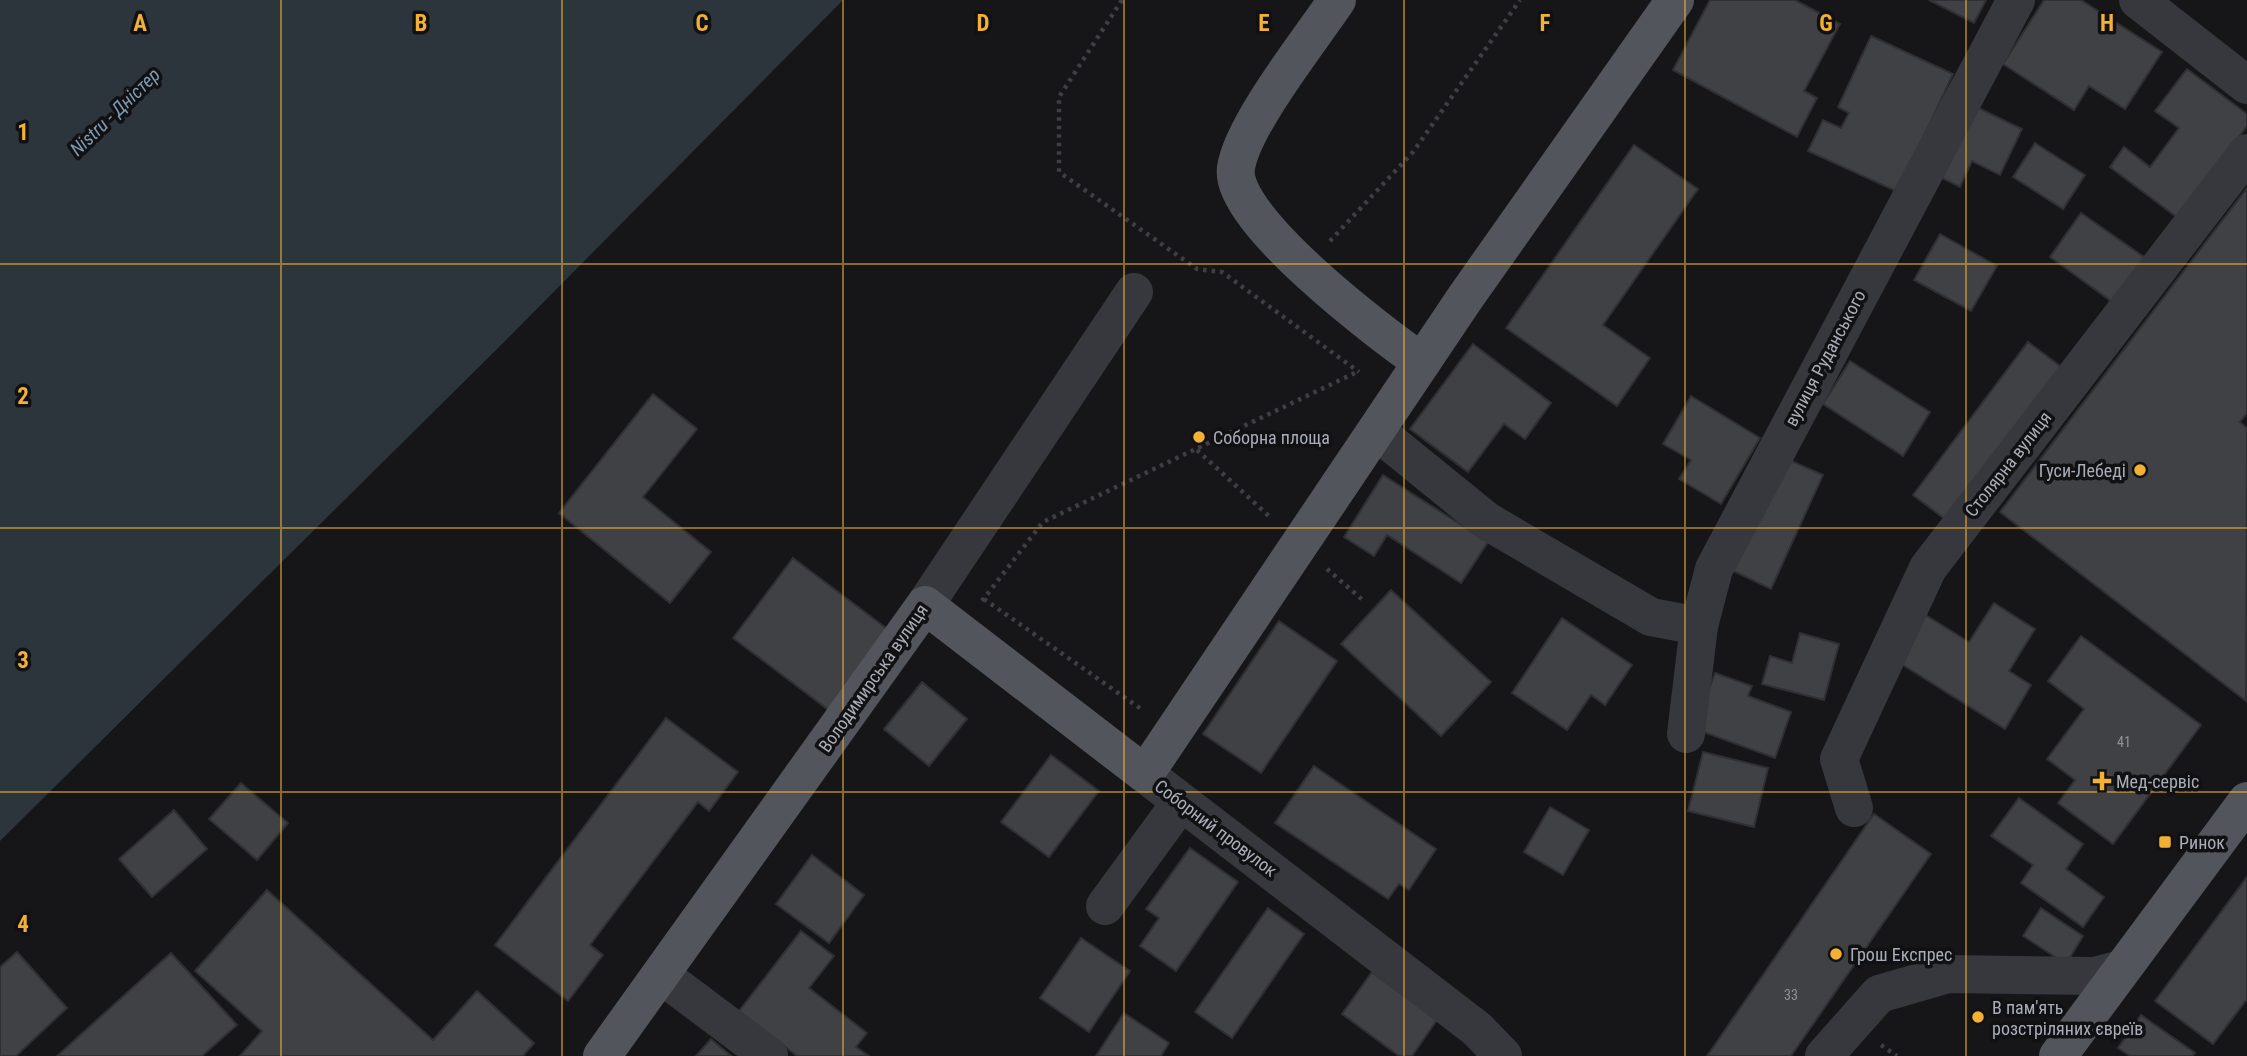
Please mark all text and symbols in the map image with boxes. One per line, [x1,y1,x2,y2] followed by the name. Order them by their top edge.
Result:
[133,10,147,37] text: A
[415,10,427,37] text: B
[695,10,709,37] text: C
[977,10,990,37] text: D
[1258,10,1270,37] text: E
[1540,10,1551,37] text: F
[1819,10,1833,37] text: G
[2100,10,2114,37] text: H
[65,63,165,161] water label: Nistru - Дністер
[17,119,29,146] text: 1
[1780,286,1870,430] street label: вулиця Руданського
[17,383,29,410] text: 2
[1960,407,2056,521] street label: Столярна вулиця
[1213,427,1330,448] place label: Соборна площа
[1191,429,1207,445] marker: Соборна площа
[2039,460,2126,481] place label: Гуси-Лебеді
[2132,462,2148,478] marker: Гуси-Лебеді
[814,600,932,756] street label: Володимирська вулиця
[17,647,29,674] text: 3
[2117,734,2131,750] house number: 41
[2116,771,2199,792] place label: Мед-cервіс
[2094,773,2110,789] marker: Мед-cервіс
[1151,775,1282,881] street label: Соборний провулок
[2179,832,2225,853] place label: Ринок
[2157,834,2173,850] marker: Ринок
[17,911,29,938] text: 4
[1850,944,1952,965] place label: Грош Експрес
[1828,946,1844,962] marker: Грош Експрес
[1784,987,1798,1003] house number: 33
[1992,997,2143,1039] place label: В пам'ять розстріляних євреїв
[1970,1009,1986,1025] marker: В пам'ять розстріляних євреїв

